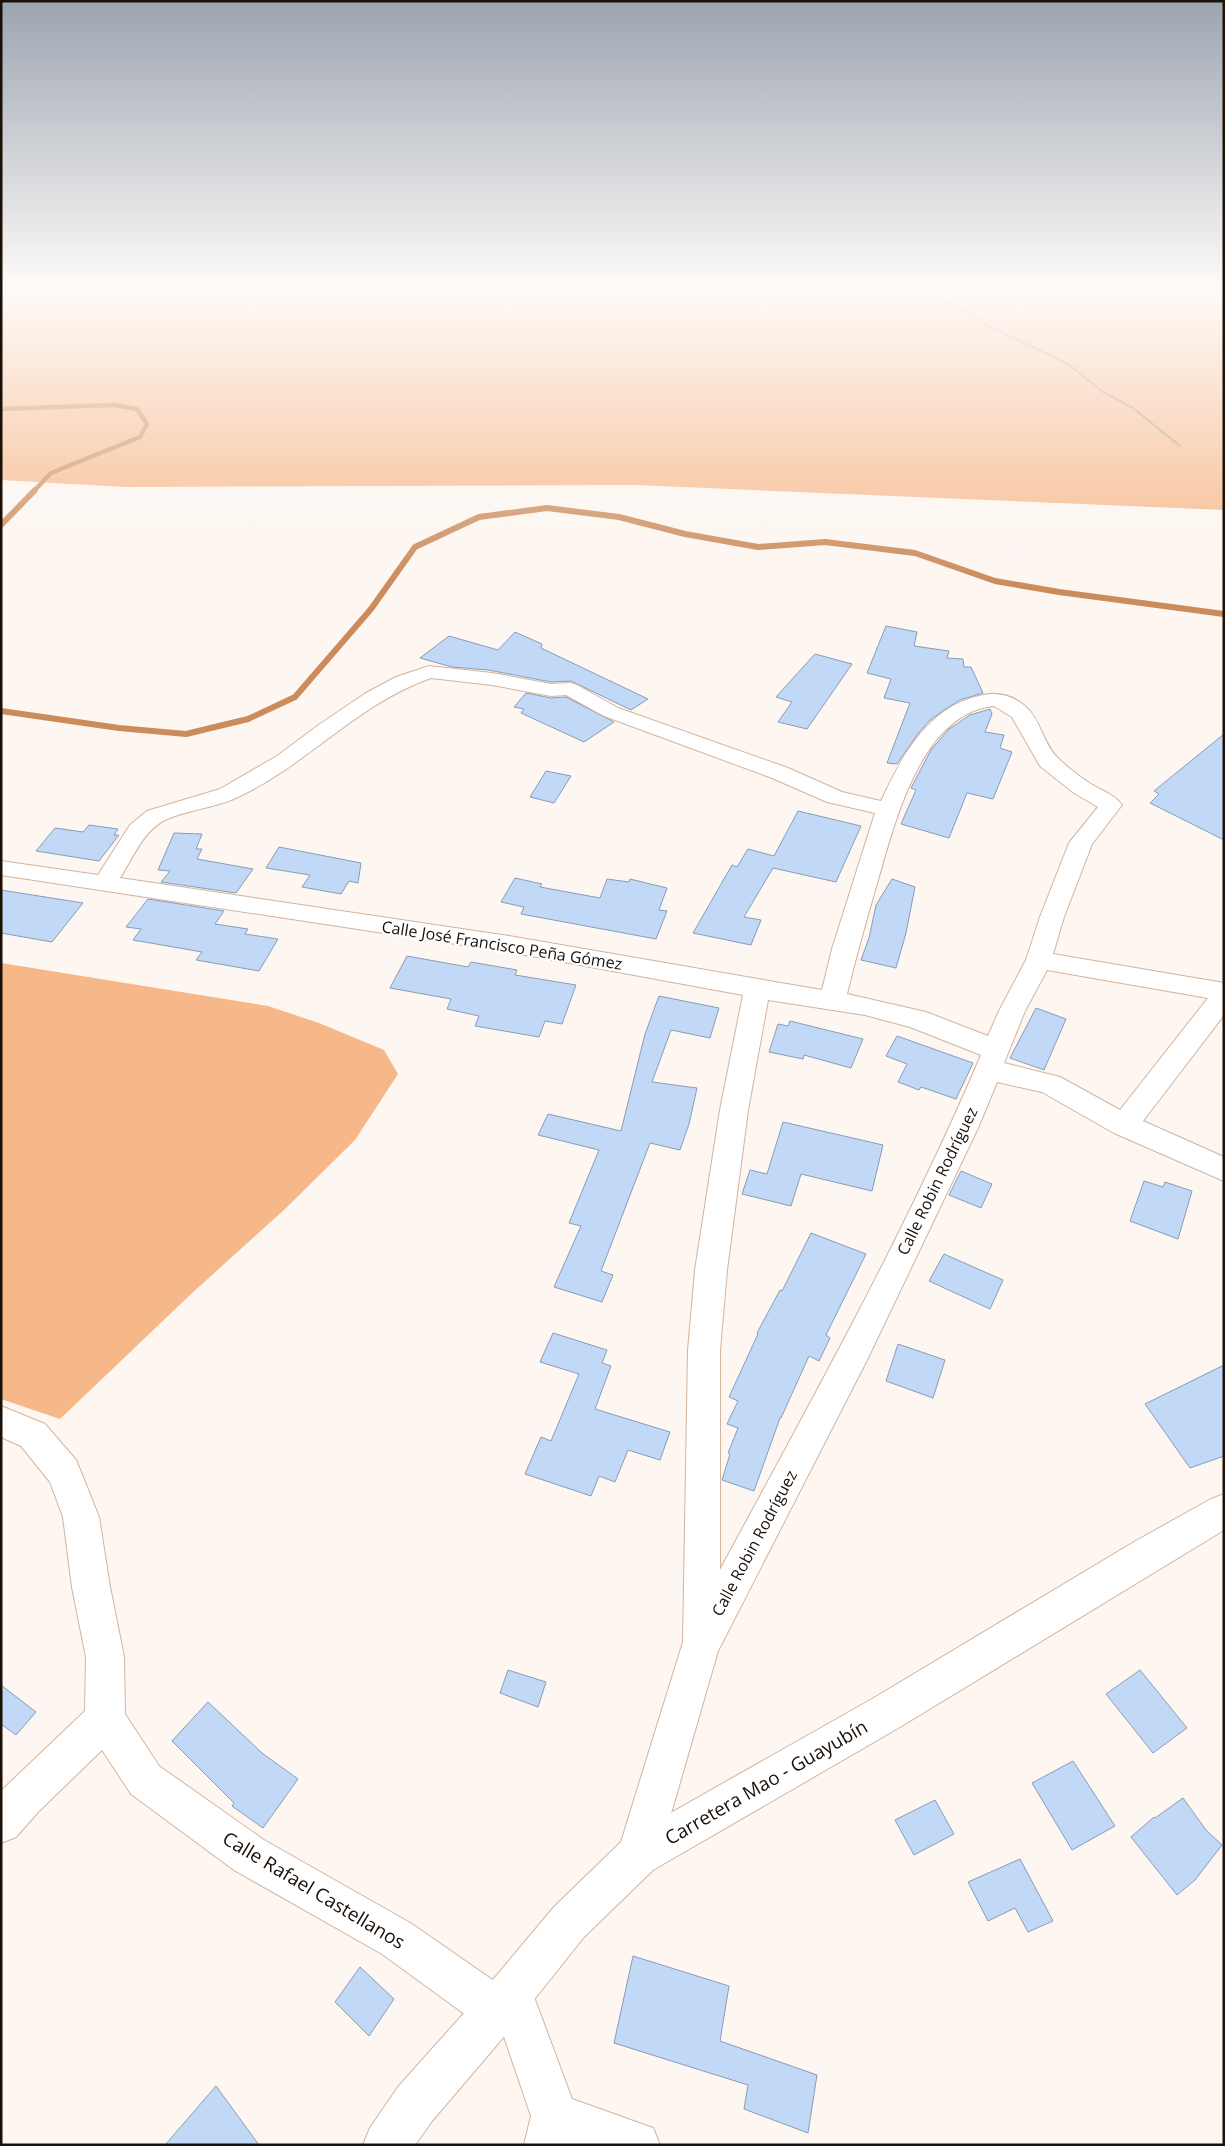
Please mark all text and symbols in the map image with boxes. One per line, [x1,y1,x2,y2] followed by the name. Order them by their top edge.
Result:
[380,915,624,975] street label: Calle José Francisco Peña Gómez
[892,1103,982,1259] street label: Calle Robin Rodríguez
[706,1466,802,1620] street label: Calle Robin Rodríguez
[660,1713,872,1851] street label: Carretera Mao - Guayubín
[218,1825,410,1955] street label: Calle Rafael Castellanos

